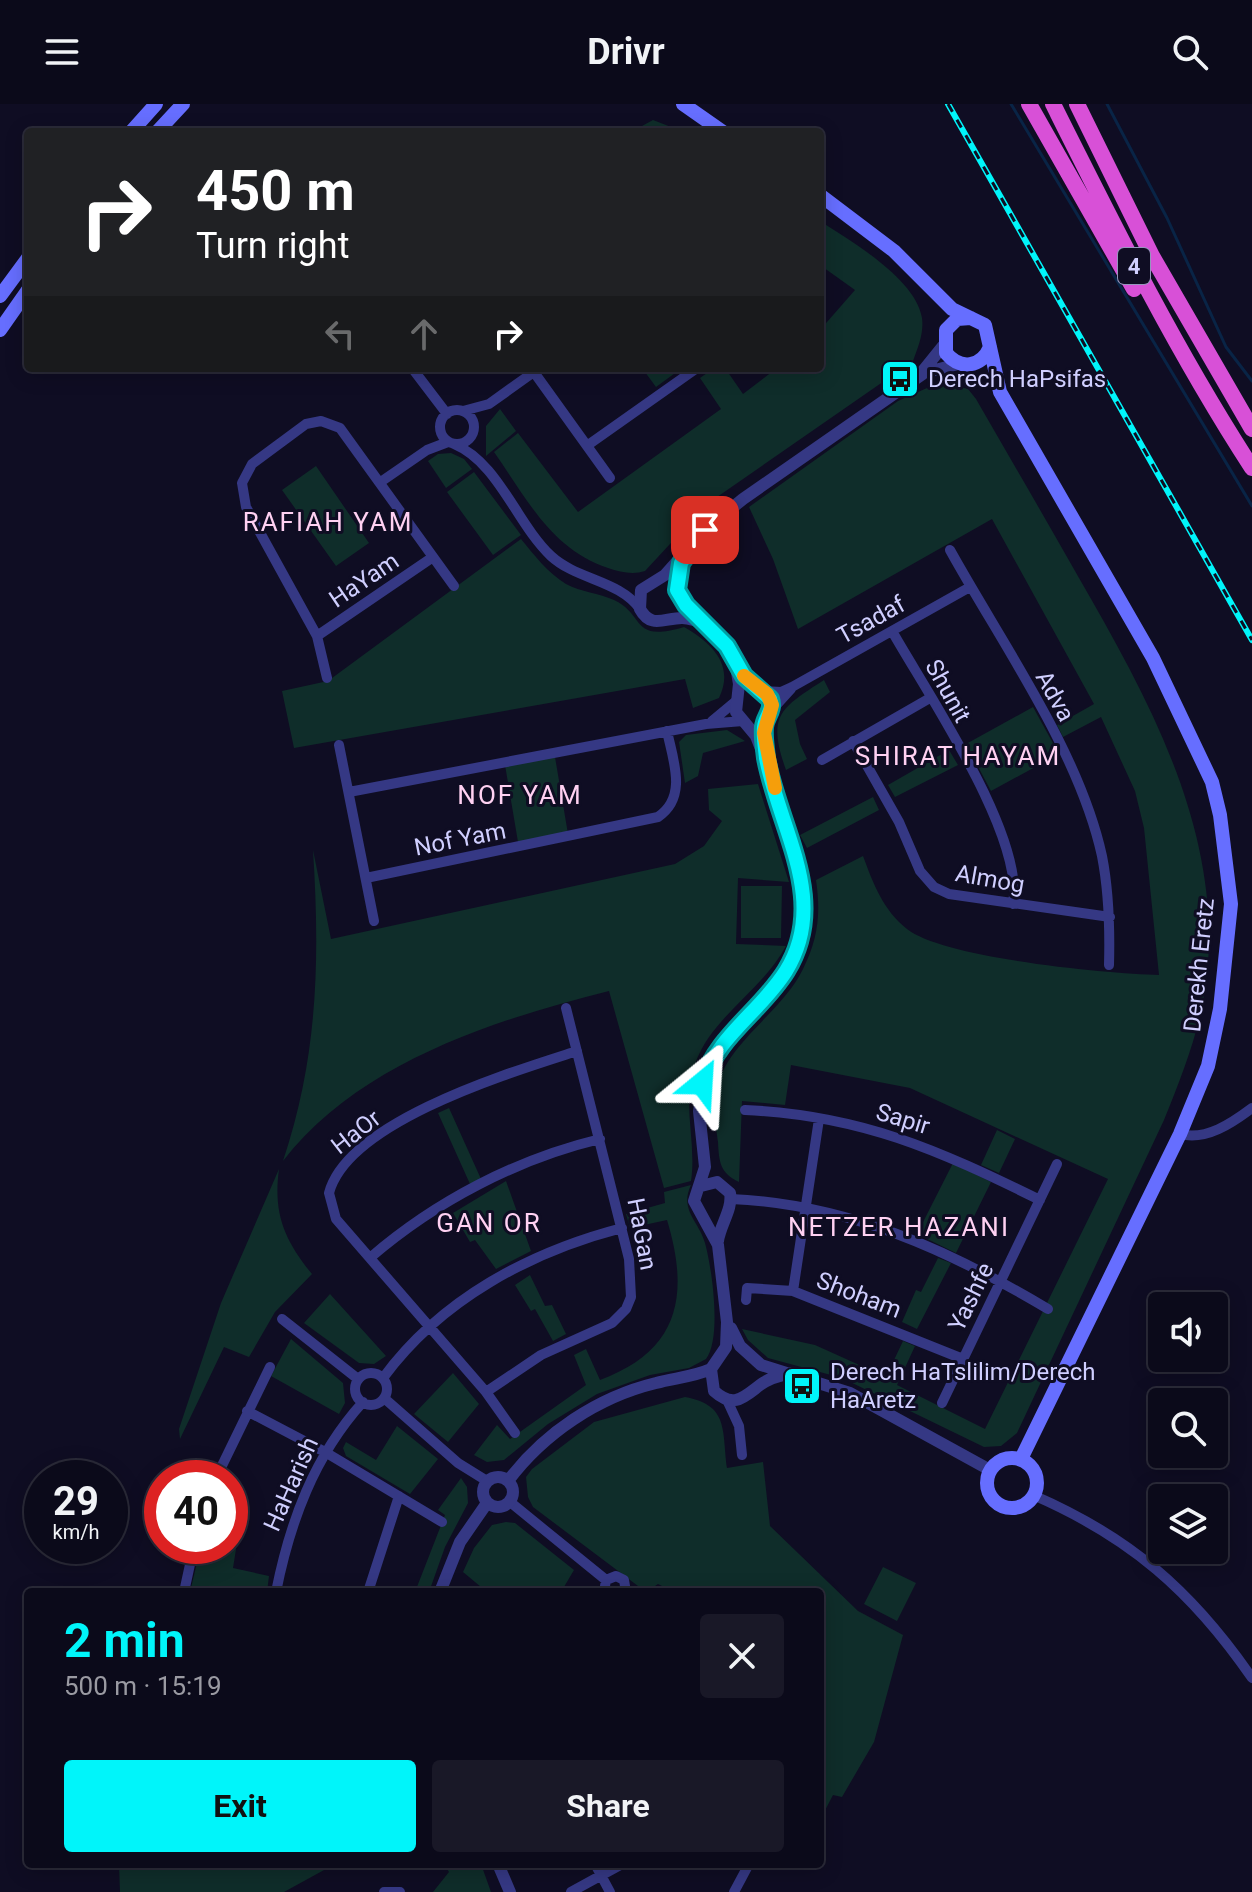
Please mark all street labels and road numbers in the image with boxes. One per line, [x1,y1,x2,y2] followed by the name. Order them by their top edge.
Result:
[1118,248,1150,284] road number: 4
[324,547,404,613] street label: HaYam
[832,590,910,650] street label: Tsadaf
[919,655,977,727] street label: Shunit
[1030,666,1080,726] street label: Adva
[412,816,508,862] street label: Nof Yam
[953,859,1027,899] street label: Almog
[1178,897,1220,1033] street label: Derekh Eretz
[873,1098,933,1140] street label: Sapir
[326,1104,386,1160] street label: HaOr
[621,1196,663,1272] street label: HaGan
[942,1258,1000,1336] street label: Yashfe
[813,1266,905,1324] street label: Shoham
[258,1433,324,1535] street label: HaHarish

